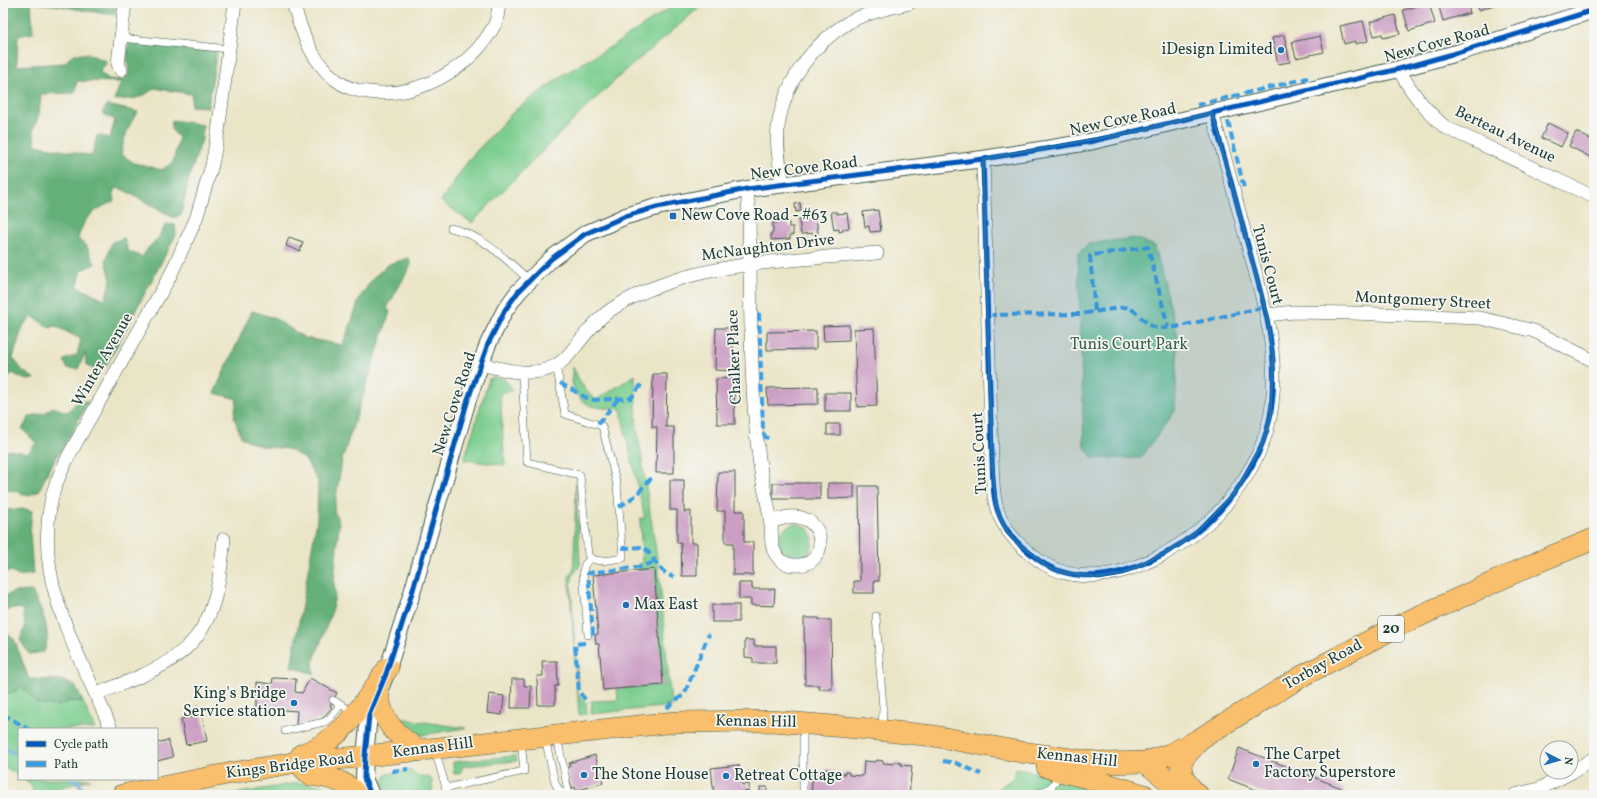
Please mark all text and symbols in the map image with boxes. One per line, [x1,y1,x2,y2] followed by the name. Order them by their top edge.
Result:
[1382,19,1492,69] street label: New Cove Road
[1162,39,1273,61] place label: iDesign Limited
[1276,45,1286,55] marker: iDesign Limited
[1068,98,1178,142] street label: New Cove Road
[1451,101,1559,169] street label: Berteau Avenue
[749,151,859,187] street label: New Cove Road
[681,205,827,227] place label: New Cove Road - #63
[668,211,678,221] marker: New Cove Road - #63
[1246,222,1288,308] street label: Tunis Court
[700,229,836,267] street label: McNaughton Drive
[1354,286,1492,316] street label: Montgomery Street
[67,309,139,411] street label: Winter Avenue
[722,309,748,405] street label: Chalker Place
[1070,334,1188,356] park label: Tunis Court Park
[428,349,482,459] street label: New Cove Road
[967,411,993,495] street label: Tunis Court
[634,594,699,616] place label: Max East
[621,600,631,610] marker: Max East
[1378,616,1404,642] road number: 20
[1280,634,1366,696] street label: Torbay Road
[183,683,286,723] place label: King's Bridge Service station
[289,698,299,708] marker: King's Bridge Service station
[715,710,797,734] street label: Kennas Hill
[18,728,158,780] legend
[391,732,475,764] street label: Kennas Hill
[54,737,109,753] text: Cycle path
[1539,740,1579,780] north arrow
[1035,743,1119,773] street label: Kennas Hill
[1264,744,1396,784] place label: The Carpet Factory Superstore
[225,747,355,785] street label: Kings Bridge Road
[1560,756,1575,766] text: N
[54,757,78,773] text: Path
[1251,759,1261,769] marker: The Carpet Factory Superstore
[592,764,709,786] place label: The Stone House
[734,765,842,787] place label: Retreat Cottage
[579,770,589,780] marker: The Stone House
[721,771,731,781] marker: Retreat Cottage

